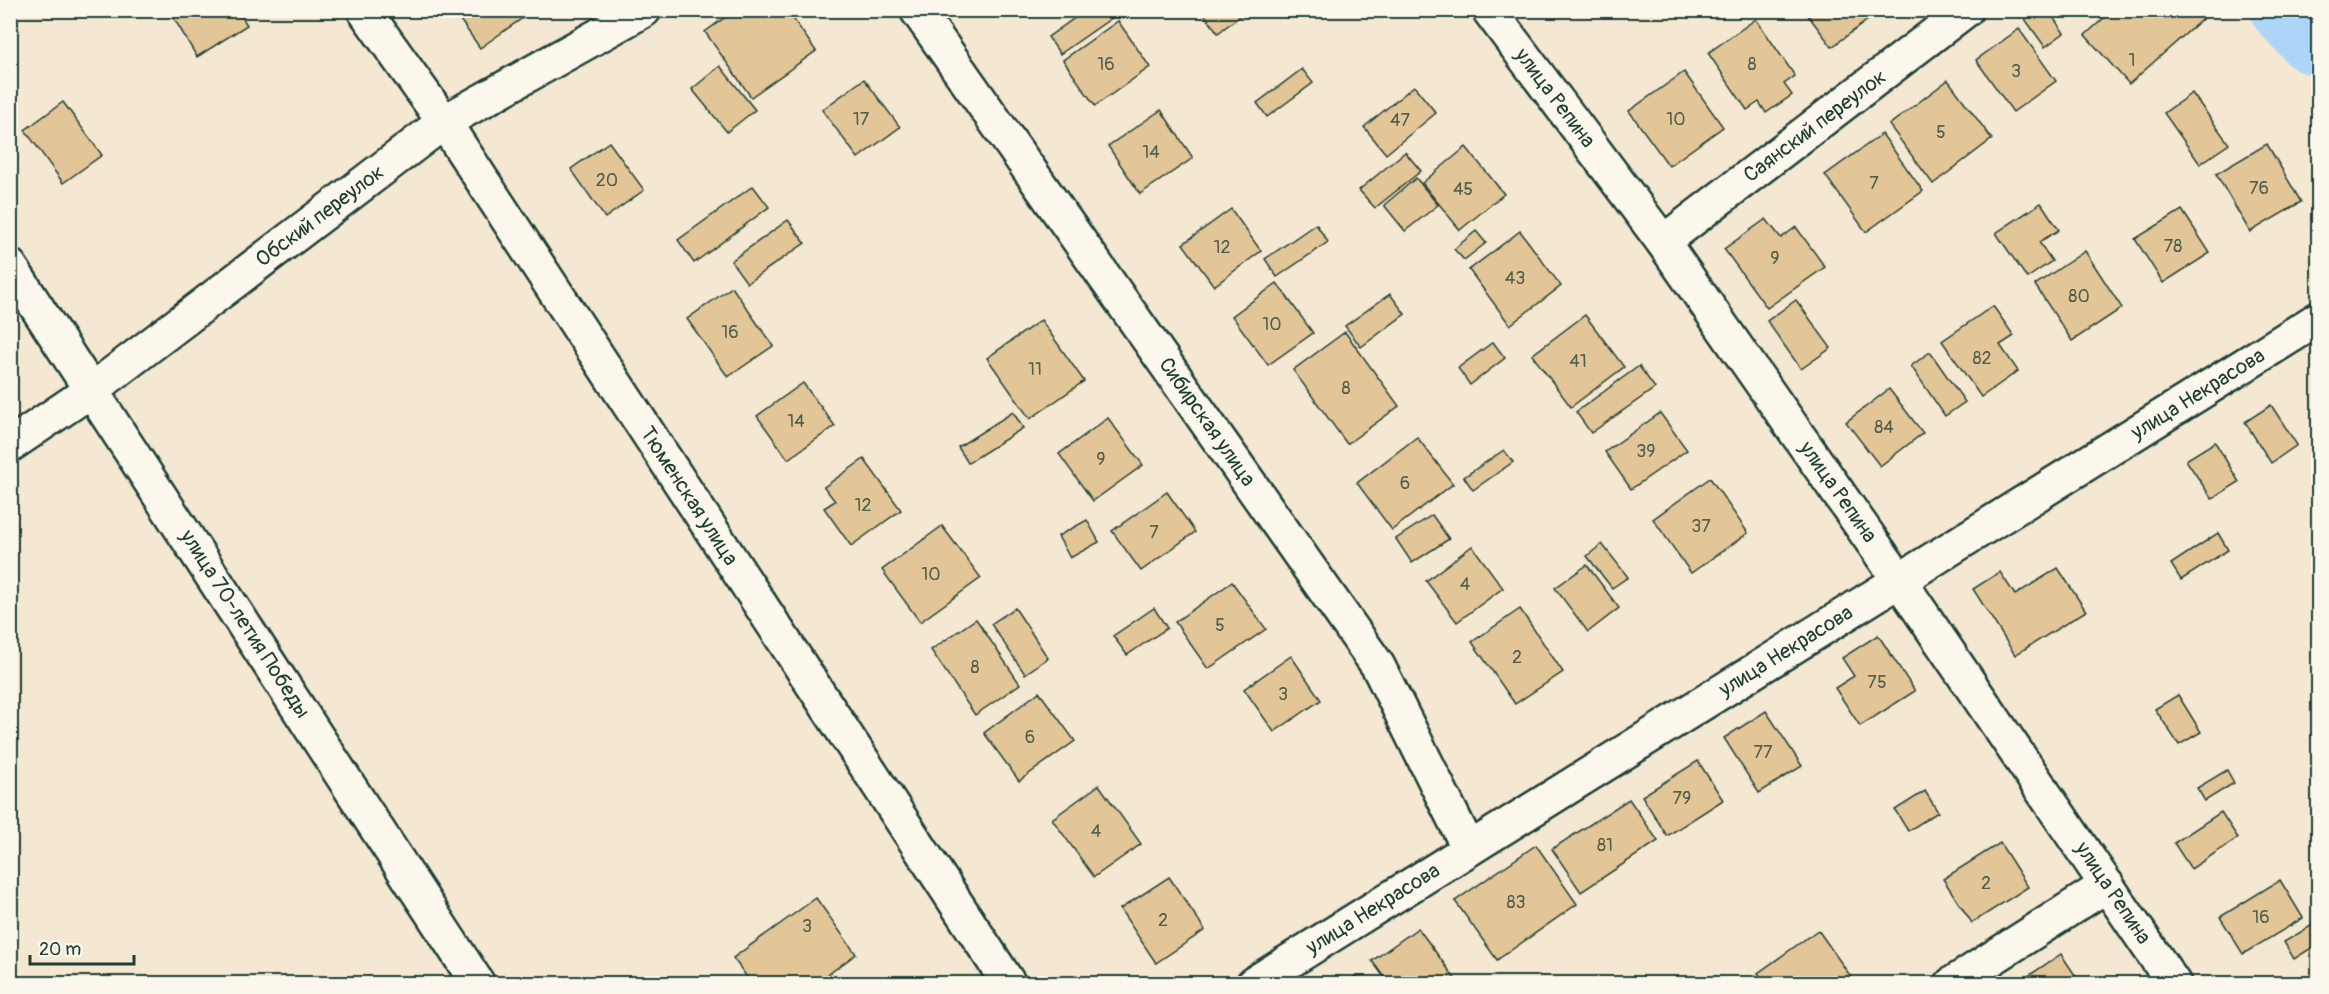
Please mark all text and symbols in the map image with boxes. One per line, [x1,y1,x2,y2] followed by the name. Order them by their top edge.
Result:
[1508,42,1601,153] street label: улица Репина
[2128,49,2136,72] house number: 1
[1097,53,1115,76] house number: 16
[1747,53,1757,76] house number: 8
[2011,60,2021,83] house number: 3
[1738,63,1892,189] street label: Саянский переулок
[853,108,870,131] house number: 17
[1666,108,1686,131] house number: 10
[1390,109,1410,132] house number: 47
[1936,121,1946,144] house number: 5
[1142,141,1160,164] house number: 14
[250,159,390,273] street label: Обский переулок
[596,169,618,192] house number: 20
[1869,172,1879,195] house number: 7
[2249,177,2269,200] house number: 76
[1453,178,1473,201] house number: 45
[2164,235,2182,258] house number: 78
[1213,236,1231,259] house number: 12
[1770,247,1780,270] house number: 9
[1505,267,1525,290] house number: 43
[2068,285,2090,308] house number: 80
[1262,313,1282,336] house number: 10
[721,321,739,344] house number: 16
[2125,342,2270,447] street label: улица Некрасова
[1972,347,1992,370] house number: 82
[1569,350,1587,373] house number: 41
[1152,352,1262,492] street label: Сибирская улица
[1028,358,1042,381] house number: 11
[1341,377,1351,400] house number: 8
[787,410,805,433] house number: 14
[1874,416,1894,439] house number: 84
[634,421,744,571] street label: Тюменская улица
[1793,435,1883,548] street label: улица Репина
[1636,440,1656,463] house number: 39
[1096,448,1106,471] house number: 9
[1400,472,1410,495] house number: 6
[854,494,872,517] house number: 12
[1691,515,1711,538] house number: 37
[1149,521,1159,544] house number: 7
[173,524,316,723] street label: улица 70-летия Победы
[921,563,941,586] house number: 10
[1460,573,1471,596] house number: 4
[1713,599,1858,704] street label: улица Некрасова
[1215,614,1225,637] house number: 5
[1512,646,1522,669] house number: 2
[970,656,980,679] house number: 8
[1867,671,1887,694] house number: 75
[1278,683,1288,706] house number: 3
[1025,726,1035,749] house number: 6
[1753,741,1773,764] house number: 77
[1673,787,1691,810] house number: 79
[1091,820,1102,843] house number: 4
[1597,834,1613,857] house number: 81
[2068,836,2157,949] street label: улица Репина
[1300,857,1445,962] street label: улица Некрасова
[1981,872,1991,895] house number: 2
[1506,891,1526,914] house number: 83
[2252,906,2270,929] house number: 16
[1158,909,1168,932] house number: 2
[802,915,812,938] house number: 3
[30,928,134,966] scale bar
[39,938,81,961] text: 20 m

